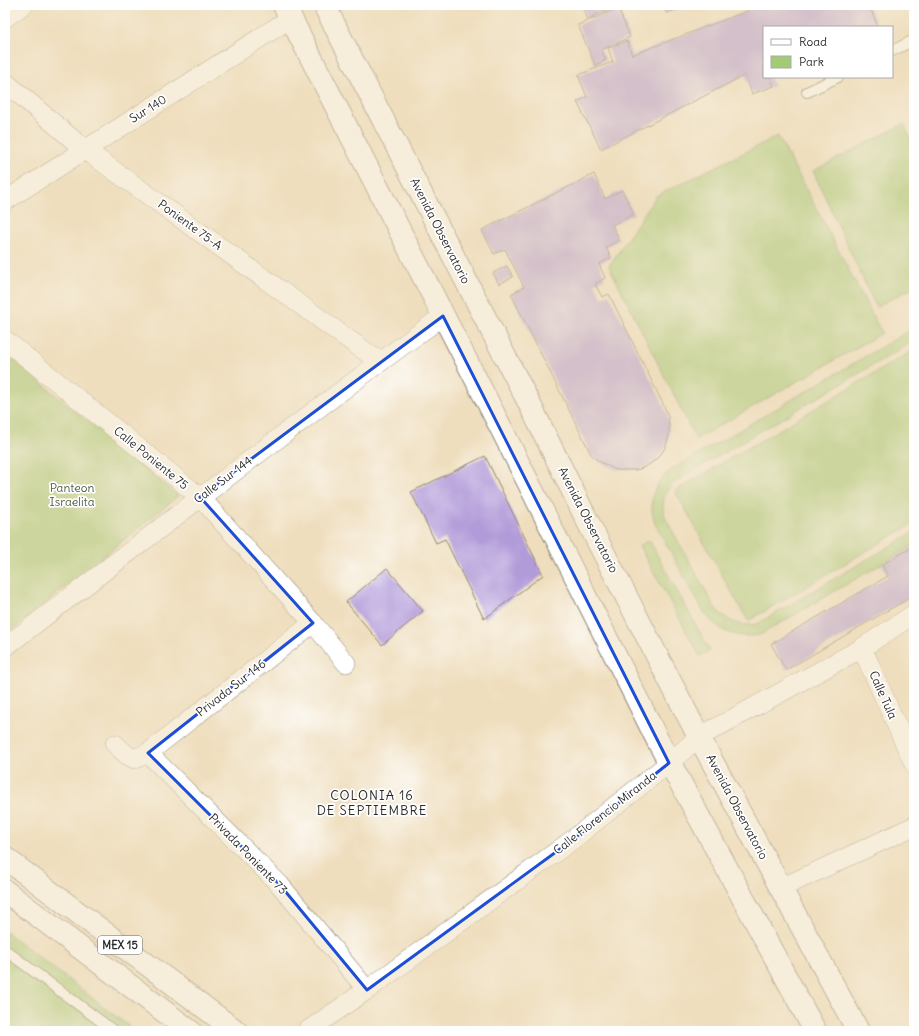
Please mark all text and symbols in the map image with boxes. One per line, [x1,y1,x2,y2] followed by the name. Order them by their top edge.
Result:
[763,26,893,78] legend
[799,34,827,49] text: Road
[799,54,824,69] text: Park
[126,91,169,126] street label: Sur 140
[407,175,474,286] street label: Avenida Observatorio
[155,196,225,253] street label: Poniente 75-A
[111,423,192,492] street label: Calle Poniente 75
[190,453,255,506] street label: Calle Sur 144
[555,464,622,575] street label: Avenida Observatorio
[50,480,95,509] park label: Panteon Israelita
[193,656,269,719] street label: Privada Sur 146
[866,668,901,721] street label: Calle Tula
[703,752,772,862] street label: Avenida Observatorio
[550,768,659,858] street label: Calle Florencio Miranda
[317,787,427,819] district label: COLONIA 16 DE SEPTIEMBRE
[206,810,291,897] street label: Privada Poniente 73
[98,936,142,954] road number: MEX 15

